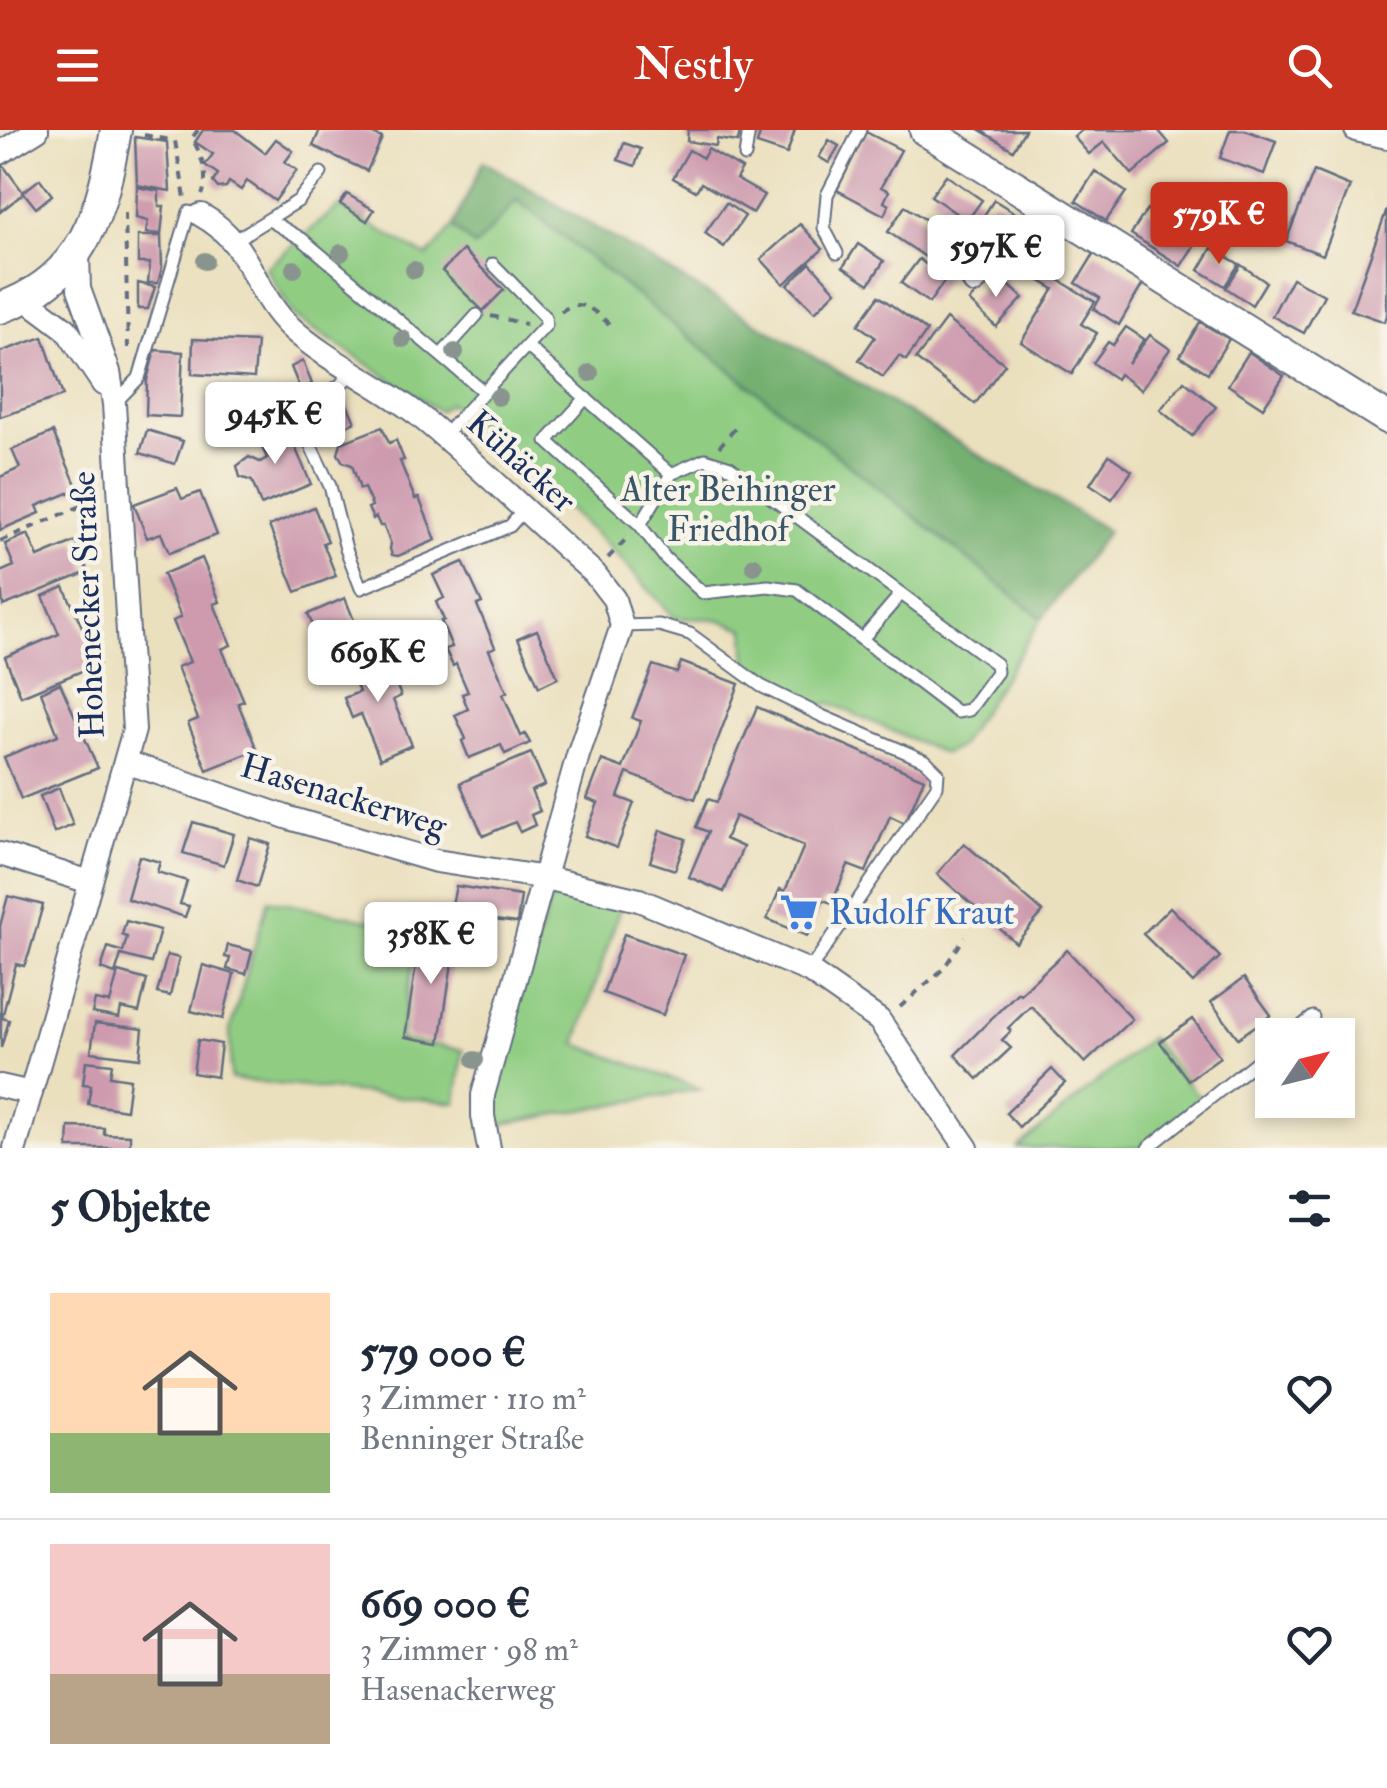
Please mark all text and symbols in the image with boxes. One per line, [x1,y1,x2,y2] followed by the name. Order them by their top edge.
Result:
[634,37,753,93] text: Nestly
[50,38,105,93] icon: menu
[1282,38,1337,93] icon: search
[1138,182,1300,267] pin: 579K €
[1173,194,1265,234] text: 579K €
[915,215,1077,300] pin: 597K €
[950,227,1042,267] text: 597K €
[194,382,356,467] pin: 945K €
[227,394,323,434] text: 945K €
[457,401,585,523] street label: Kühäcker
[620,468,835,552] park label: Alter Beihinger Friedhof
[61,470,115,739] street label: Hohenecker Straße
[297,620,459,705] pin: 669K €
[330,632,426,672] text: 669K €
[235,744,453,848] street label: Hasenackerweg
[778,891,820,933] supermarket icon: Rudolf Kraut
[829,891,1015,935] place label: Rudolf Kraut
[350,902,512,987] pin: 358K €
[386,914,476,954] text: 358K €
[1255,1018,1355,1118] north arrow
[1255,1018,1355,1118] map controls
[1282,1181,1337,1236] icon: filters
[50,1182,210,1234] text: 5 Objekte
[360,1327,526,1379] text: 579 000 €
[130,1333,250,1453] icon: home
[1282,1366,1337,1421] icon: heart
[360,1379,586,1419] text: 3 Zimmer · 110 m²
[360,1419,584,1459] text: Benninger Straße
[360,1578,531,1630] text: 669 000 €
[130,1584,250,1704] icon: home
[1282,1617,1337,1672] icon: heart
[360,1630,578,1670] text: 3 Zimmer · 98 m²
[360,1670,555,1710] text: Hasenackerweg

